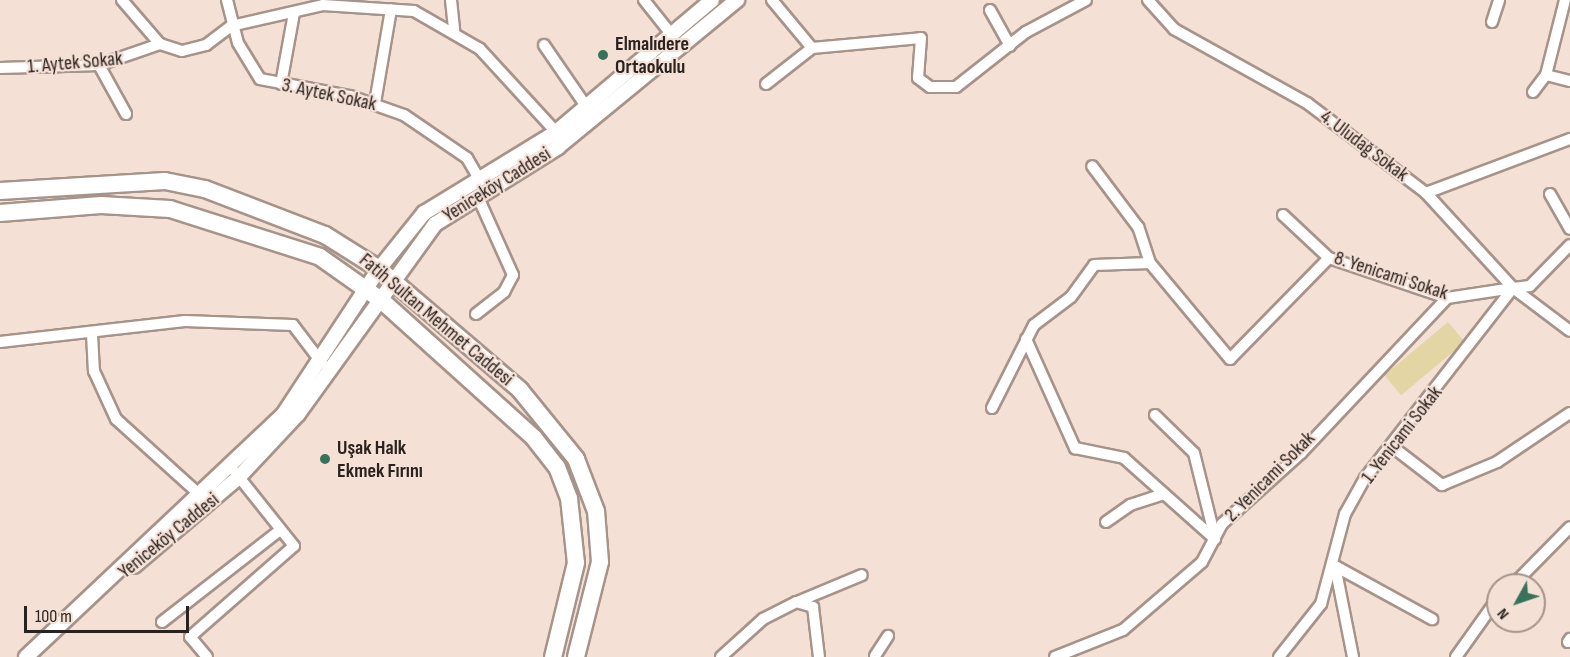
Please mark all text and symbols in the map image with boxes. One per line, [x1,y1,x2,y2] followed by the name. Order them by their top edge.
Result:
[615,32,689,79] place label: Elmalıdere Ortaokulu
[26,47,124,79] street label: 1. Aytek Sokak
[596,48,610,62] marker: Elmalıdere Ortaokulu
[279,73,379,117] street label: 3. Aytek Sokak
[1315,105,1413,187] street label: 4. Uludağ Sokak
[439,142,555,228] street label: Yeniceköy Caddesi
[1331,246,1451,306] street label: 8. Yenicami Sokak
[354,249,518,391] street label: Fatih Sultan Mehmet Caddesi
[1356,381,1448,489] street label: 1. Yenicami Sokak
[1220,427,1320,527] street label: 2. Yenicami Sokak
[337,436,423,483] place label: Uşak Halk Ekmek Fırını
[318,452,332,466] marker: Uşak Halk Ekmek Fırını
[114,488,224,584] street label: Yeniceköy Caddesi
[1486,573,1546,633] north arrow
[27,594,192,632] scale bar
[1493,604,1513,623] text: N
[35,606,72,627] text: 100 m

